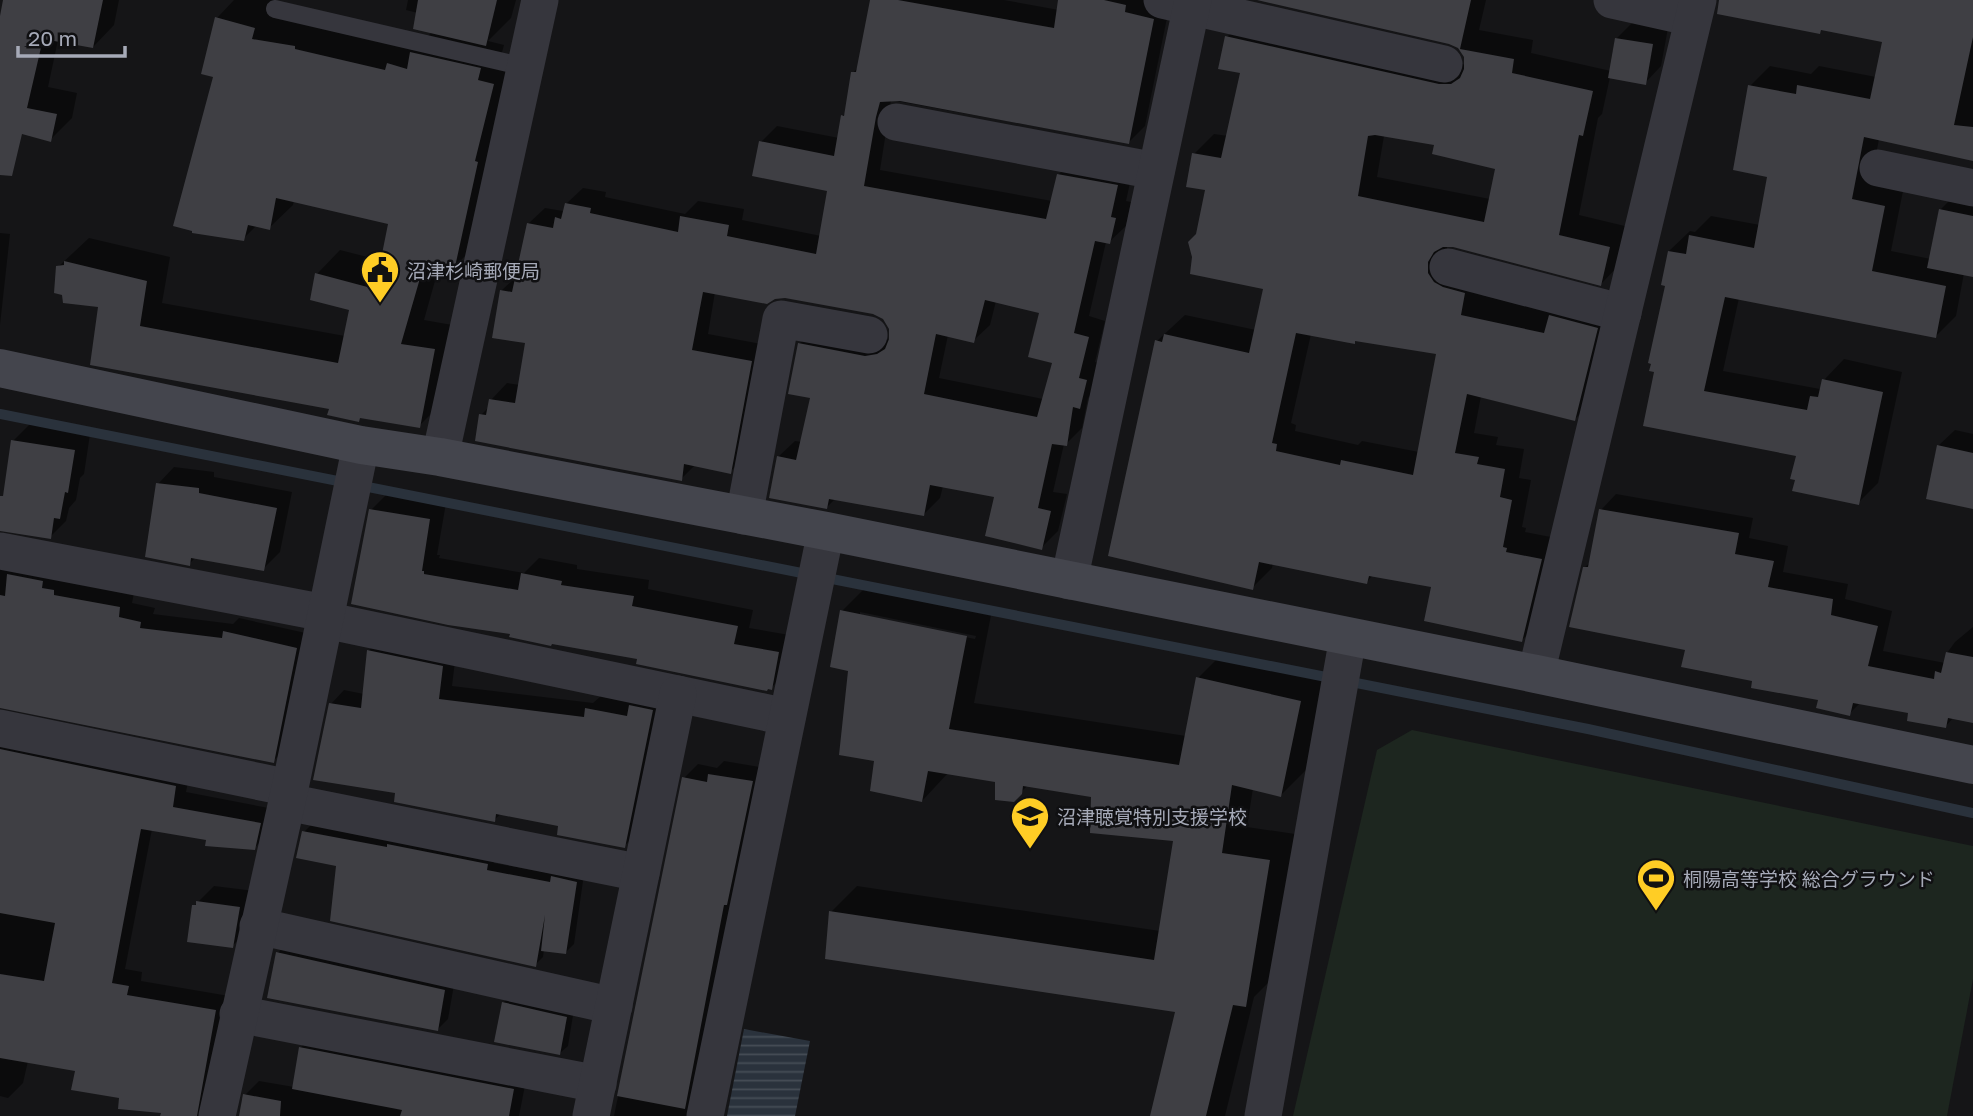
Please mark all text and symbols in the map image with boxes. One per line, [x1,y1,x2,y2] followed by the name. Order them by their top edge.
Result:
[18,14,124,58] scale bar
[28,25,77,51] text: 20 m
[359,249,401,304] public building icon: 沼津杉崎郵便局
[407,259,540,282] place label: 沼津杉崎郵便局
[1009,795,1051,850] school or university icon: 沼津聴覚特別支援学校
[1057,805,1247,828] place label: 沼津聴覚特別支援学校
[1635,857,1677,912] sports icon: 桐陽高等学校 総合グラウンド
[1683,867,1935,890] place label: 桐陽高等学校 総合グラウンド

